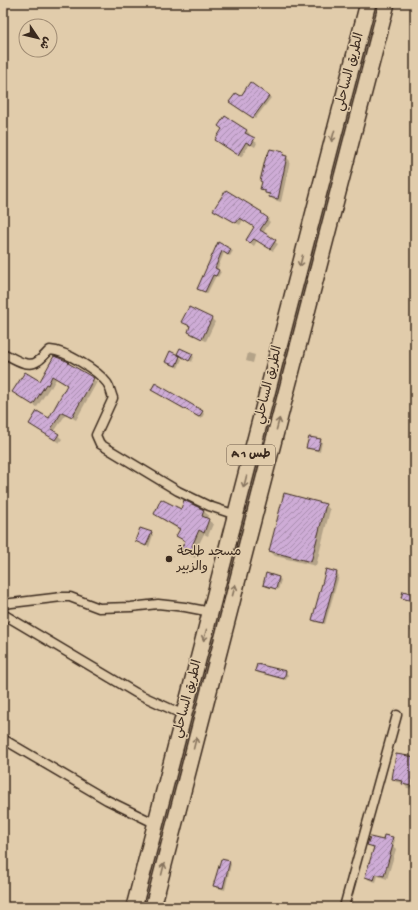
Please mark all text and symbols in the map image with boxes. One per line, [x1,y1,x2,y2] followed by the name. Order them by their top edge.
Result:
[18,18,58,58] north arrow
[332,31,370,113] street label: الطريق الساحلي
[36,34,53,51] text: ش
[329,129,337,142] one-way arrow
[297,255,304,268] one-way arrow
[252,344,288,426] street label: الطريق الساحلي
[274,417,282,430] one-way arrow
[227,445,275,465] road number: A 1 طس
[240,476,248,489] one-way arrow
[176,545,241,575] place label: مسجد طلحة والزبير
[164,554,174,564] marker: مسجد طلحة والزبير
[231,584,239,597] one-way arrow
[201,628,208,641] one-way arrow
[170,658,208,740] street label: الطريق الساحلي
[192,737,199,750] one-way arrow
[160,863,167,876] one-way arrow

